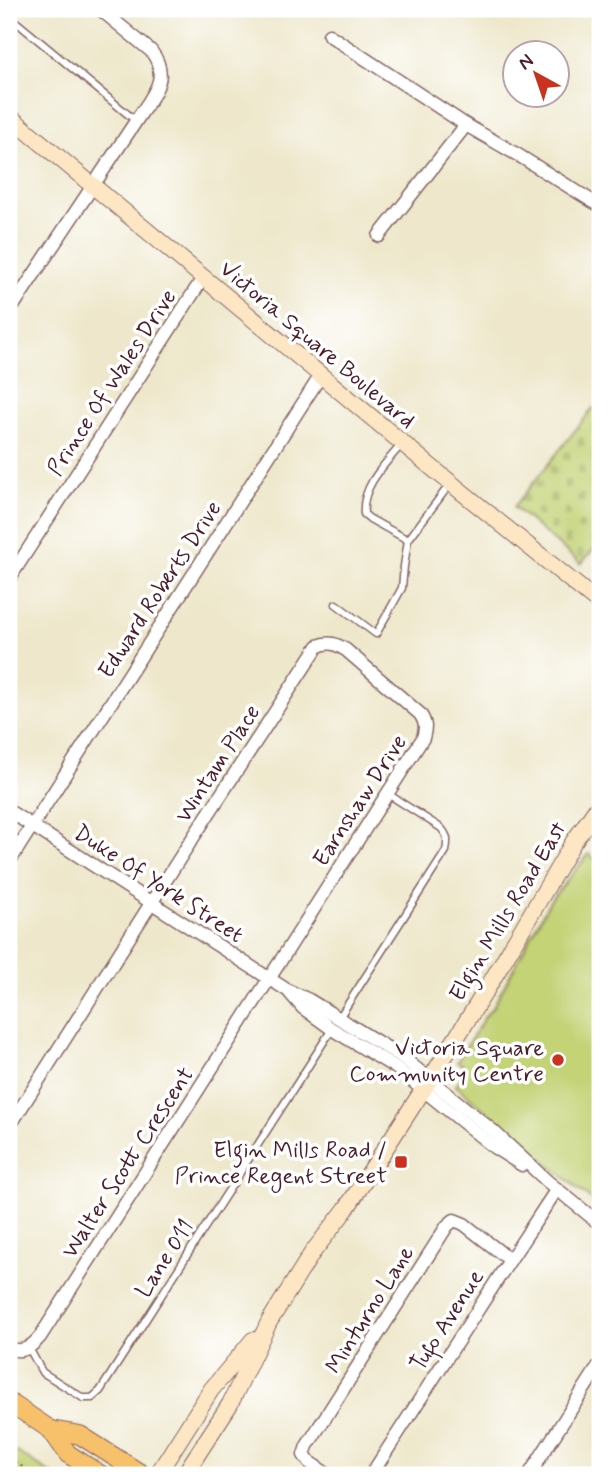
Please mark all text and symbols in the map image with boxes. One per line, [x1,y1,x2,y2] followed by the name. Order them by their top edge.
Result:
[500,38,570,108] north arrow
[513,48,539,76] text: N
[213,255,421,436] street label: Victoria Square Boulevard
[41,284,184,482] street label: Prince Of Wales Drive
[92,496,229,685] street label: Edward Roberts Drive
[169,699,268,829] street label: Wintam Place
[307,729,415,873] street label: Earnshaw Drive
[443,817,576,1008] street label: Elgin Mills Road East
[67,819,249,951] street label: Duke Of York Street
[349,1034,544,1090] place label: Victoria Square Community Centre
[550,1052,566,1068] marker: Victoria Square Community Centre
[56,1062,202,1265] street label: Walter Scott Crescent
[175,1136,387,1194] place label: Elgin Mills Road / Prince Regent Street
[393,1154,409,1170] marker: Elgin Mills Road / Prince Regent Street
[129,1214,202,1304] street label: Lane 011
[319,1240,422,1380] street label: Minturno Lane
[404,1264,493,1378] street label: Tufo Avenue

